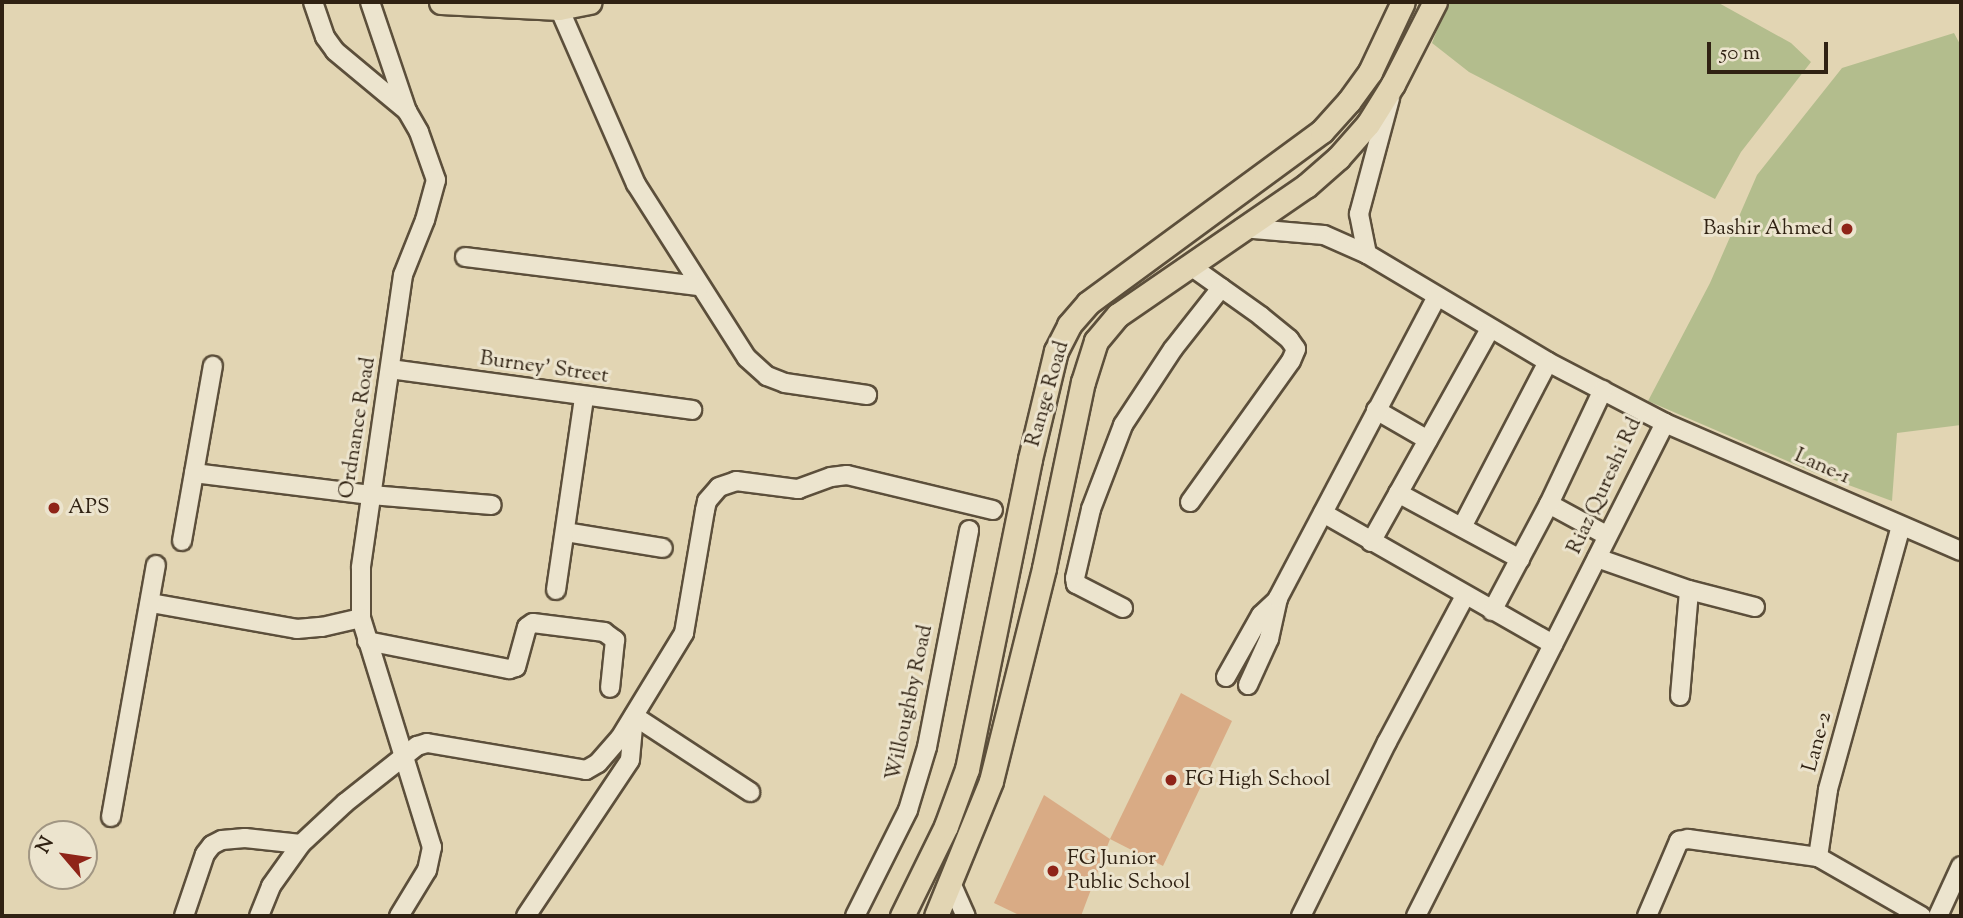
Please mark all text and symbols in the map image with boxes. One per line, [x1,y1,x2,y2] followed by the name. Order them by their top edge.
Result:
[1711,28,1832,72] scale bar
[1720,39,1760,69] text: 50 m
[1703,216,1833,242] place label: Bashir Ahmed
[1839,221,1855,237] marker: Bashir Ahmed
[1021,338,1075,450] street label: Range Road
[478,347,610,389] street label: Burney' Street
[334,355,382,501] street label: Ordnance Road
[1562,414,1648,558] street label: Riaz Qureshi Rd
[1790,444,1854,490] street label: Lane-1
[68,495,109,521] place label: APS
[46,500,62,516] marker: APS
[881,623,939,783] street label: Willoughby Road
[1798,709,1838,775] street label: Lane-2
[1185,767,1331,793] place label: FG High School
[1163,772,1179,788] marker: FG High School
[28,820,98,890] north arrow
[30,832,61,859] text: N
[1067,846,1190,896] place label: FG Junior Public School
[1045,863,1061,879] marker: FG Junior Public School

